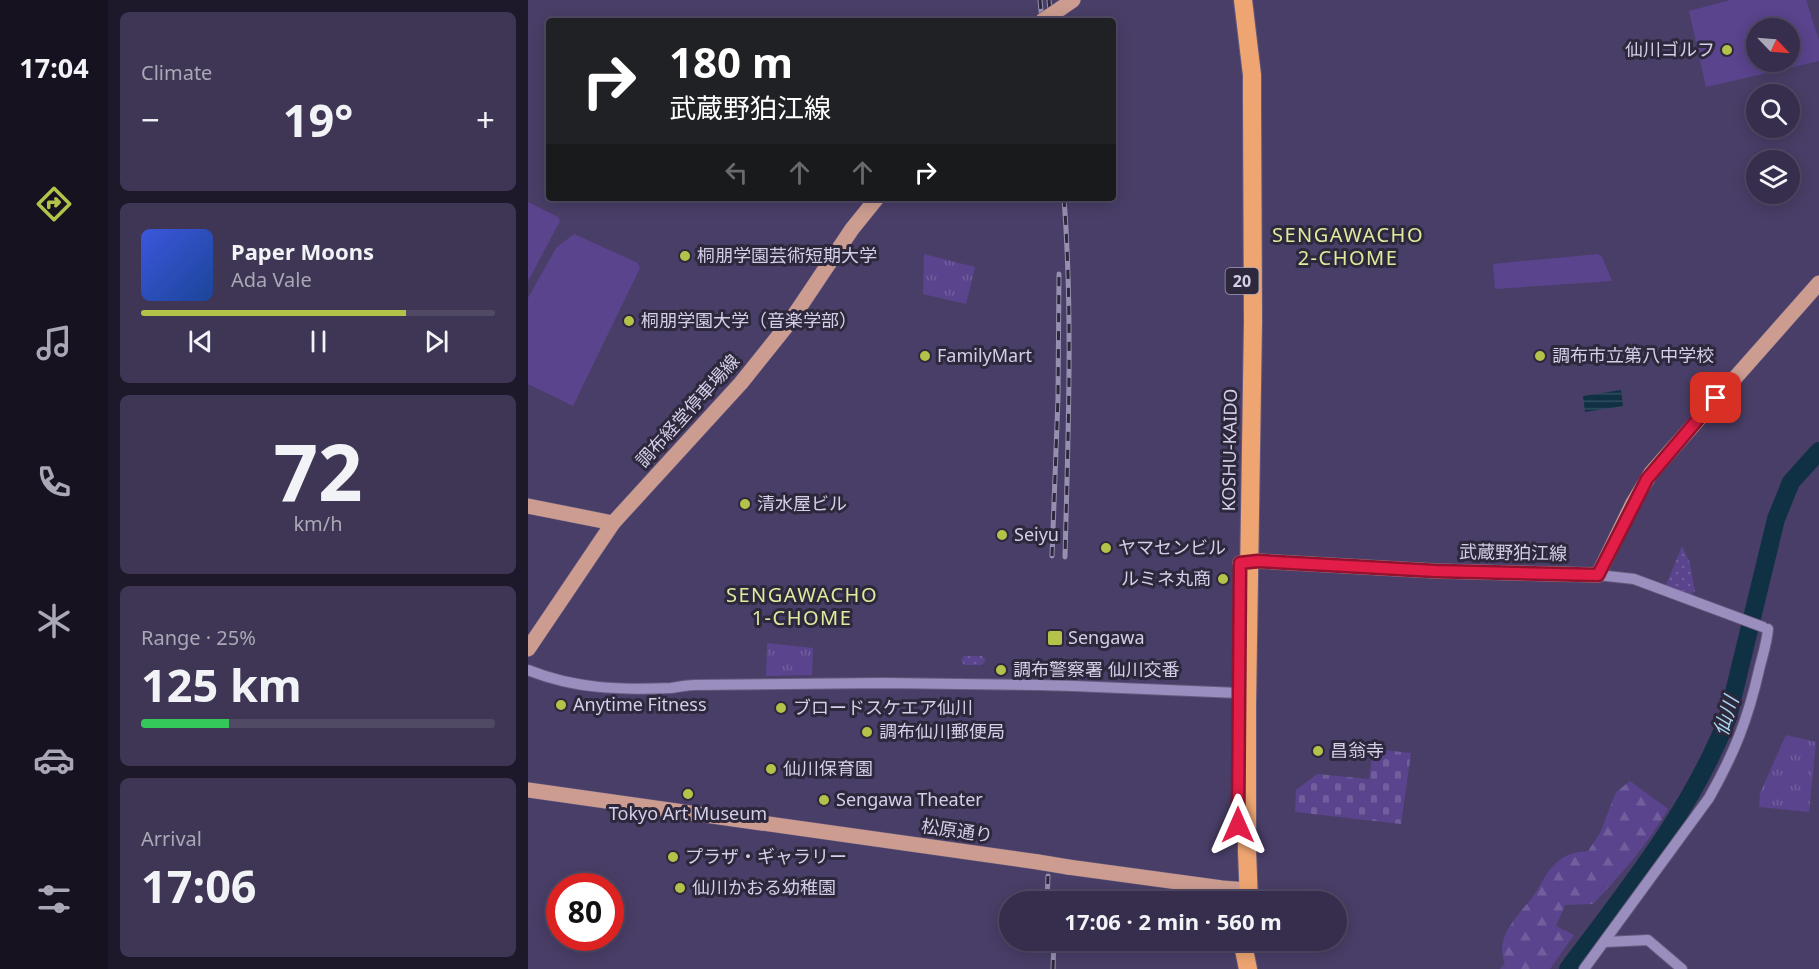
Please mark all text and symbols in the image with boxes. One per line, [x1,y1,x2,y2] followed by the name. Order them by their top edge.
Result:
[1746,18,1800,72] north arrow
[1746,18,1800,204] map controls
[669,33,793,90] text: 180 m
[1625,37,1715,61] place label: 仙川ゴルフ
[570,42,648,120] icon: right
[1720,43,1734,57] marker: 仙川ゴルフ
[19,49,89,86] text: 17:04
[141,59,212,86] text: Climate
[1746,84,1800,138] button: search
[283,89,353,150] text: 19°
[669,89,831,126] text: 武蔵野狛江線
[141,97,160,142] text: −
[476,97,495,142] text: +
[1746,150,1800,204] button: layers
[720,156,753,189] icon: left
[783,156,816,189] icon: ahead
[846,156,879,189] icon: ahead
[909,156,942,189] icon: right
[33,183,75,225] icon: directions
[1272,221,1424,271] district label: SENGAWACHO 2-CHOME
[231,236,374,266] text: Paper Moons
[697,243,877,267] place label: 桐朋学園芸術短期大学
[678,249,692,263] marker: 桐朋学園芸術短期大学
[231,266,312,293] text: Ada Vale
[1226,268,1258,294] road number: 20
[641,308,857,332] place label: 桐朋学園大学（音楽学部）
[622,314,636,328] marker: 桐朋学園大学（音楽学部）
[33,322,75,364] icon: music
[184,325,217,358] icon: previous
[302,325,335,358] icon: pause
[420,325,453,358] icon: next
[937,343,1033,367] place label: FamilyMart
[1552,343,1714,367] place label: 調布市立第八中学校
[630,349,744,472] street label: 調布経堂停車場線
[918,349,932,363] marker: FamilyMart
[1533,349,1547,363] marker: 調布市立第八中学校
[1690,372,1741,423] pin
[1699,381,1732,414] icon: arrive
[1216,388,1242,512] street label: KOSHU-KAIDO
[273,418,363,524] text: 72
[33,461,75,503] icon: phone
[757,491,847,515] place label: 清水屋ビル
[738,497,752,511] marker: 清水屋ビル
[293,510,343,537] text: km/h
[1014,522,1059,546] place label: Seiyu
[995,528,1009,542] marker: Seiyu
[1118,535,1226,559] place label: ヤマセンビル
[1459,539,1567,565] street label: 武蔵野狛江線
[1099,541,1113,555] marker: ヤマセンビル
[1121,566,1211,590] place label: ルミネ丸商
[1216,572,1230,586] marker: ルミネ丸商
[726,581,878,631] district label: SENGAWACHO 1-CHOME
[33,600,75,642] icon: climate
[141,624,256,651] text: Range · 25%
[1068,625,1145,649] place label: Sengawa
[1046,629,1064,647] marker: Sengawa
[141,654,302,715] text: 125 km
[1013,657,1180,681] place label: 調布警察署 仙川交番
[994,663,1008,677] marker: 調布警察署 仙川交番
[1707,691,1745,739] water label: 仙川
[573,692,707,716] place label: Anytime Fitness
[793,695,973,719] place label: ブロードスケエア仙川
[554,698,568,712] marker: Anytime Fitness
[774,701,788,715] marker: ブロードスケエア仙川
[879,719,1005,743] place label: 調布仙川郵便局
[860,725,874,739] marker: 調布仙川郵便局
[1330,738,1384,762] place label: 昌翁寺
[33,739,75,781] icon: car
[1311,744,1325,758] marker: 昌翁寺
[783,756,873,780] place label: 仙川保育園
[764,762,778,776] marker: 仙川保育園
[681,787,695,801] marker: Tokyo Art Museum
[836,787,983,811] place label: Sengawa Theater
[817,793,831,807] marker: Sengawa Theater
[1206,793,1270,857] position arrow
[609,801,767,825] place label: Tokyo Art Museum
[920,813,994,847] street label: 松原通り
[141,825,202,852] text: Arrival
[685,844,847,868] place label: プラザ・ギャラリー
[666,850,680,864] marker: プラザ・ギャラリー
[141,855,257,916] text: 17:06
[546,873,624,951] speed limit sign: 80
[692,875,836,899] place label: 仙川かおる幼稚園
[33,878,75,920] icon: filters
[673,881,687,895] marker: 仙川かおる幼稚園
[1064,906,1282,936] text: 17:06 · 2 min · 560 m

